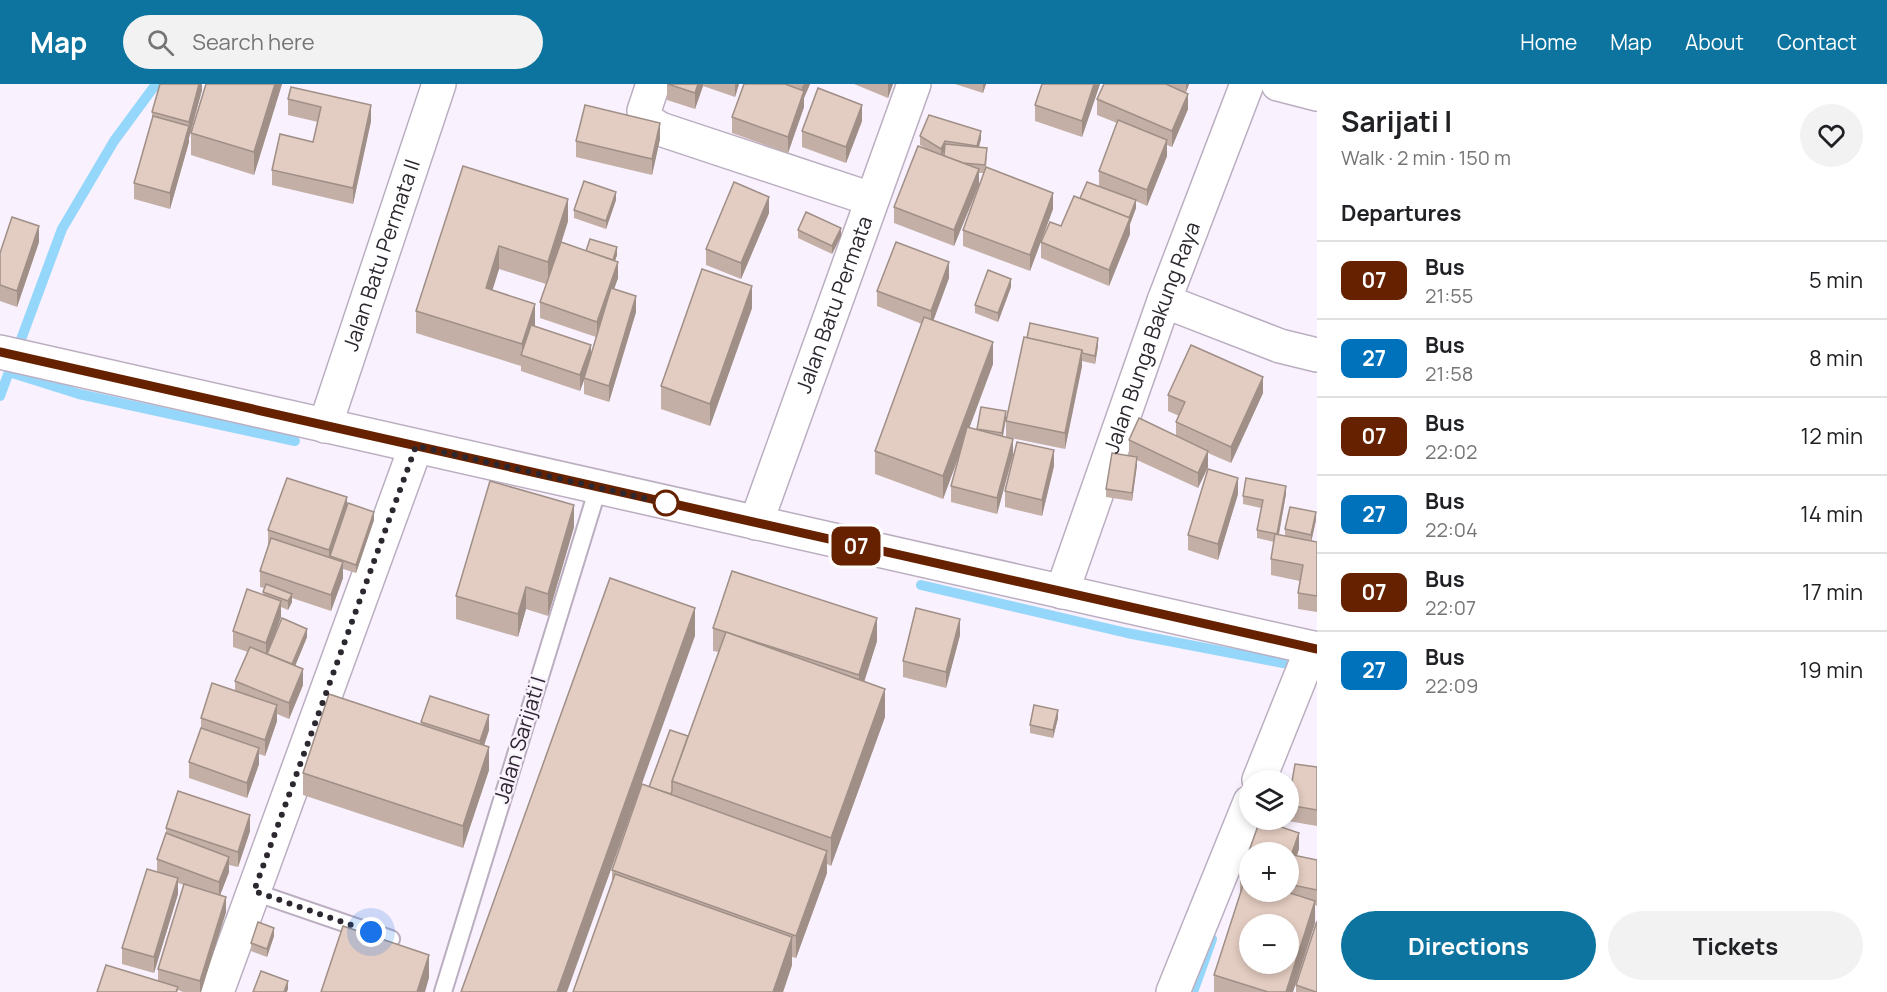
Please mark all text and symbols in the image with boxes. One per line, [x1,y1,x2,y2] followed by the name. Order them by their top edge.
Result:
[123,15,543,69] search box
[30,23,87,61] text: Map
[144,26,177,59] icon: search
[192,27,315,57] text: Search here
[1520,28,1577,56] text: Home
[1610,28,1652,56] text: Map
[1685,28,1744,56] text: About
[1777,28,1857,56] text: Contact
[1341,102,1452,140] text: Sarijati I
[1800,104,1863,167] button: heart
[1341,144,1511,171] text: Walk · 2 min · 150 m
[336,155,426,354] street label: Jalan Batu Permata II
[1341,198,1461,228] text: Departures
[789,212,878,397] street label: Jalan Batu Permata
[1097,217,1206,457] street label: Jalan Bunga Bakung Raya
[1425,252,1465,282] text: Bus
[1809,265,1863,295] text: 5 min
[1361,266,1387,294] text: 07
[1425,282,1473,309] text: 21:55
[1425,330,1465,360] text: Bus
[1809,343,1863,373] text: 8 min
[1362,344,1386,372] text: 27
[1425,360,1473,387] text: 21:58
[1425,408,1465,438] text: Bus
[1801,421,1863,451] text: 12 min
[1361,422,1387,450] text: 07
[1425,438,1477,465] text: 22:02
[1425,486,1465,516] text: Bus
[653,490,679,516] unlabelled marker
[1800,499,1863,529] text: 14 min
[1362,500,1386,528] text: 27
[1425,516,1478,543] text: 22:04
[829,526,883,566] line badge: 07
[843,532,869,560] text: 07
[1425,564,1465,594] text: Bus
[1802,577,1863,607] text: 17 min
[1361,578,1387,606] text: 07
[1425,594,1476,621] text: 22:07
[1425,642,1465,672] text: Bus
[1800,655,1863,685] text: 19 min
[1362,656,1386,684] text: 27
[1425,672,1478,699] text: 22:09
[486,673,552,806] street label: Jalan Sarijati I
[1239,770,1299,974] map controls
[1239,770,1299,830] button: layers
[1239,842,1299,902] button: +
[1341,911,1596,980] button: Directions
[1608,911,1863,980] button: Tickets
[1239,914,1299,974] button: −
[356,917,386,947] your location

